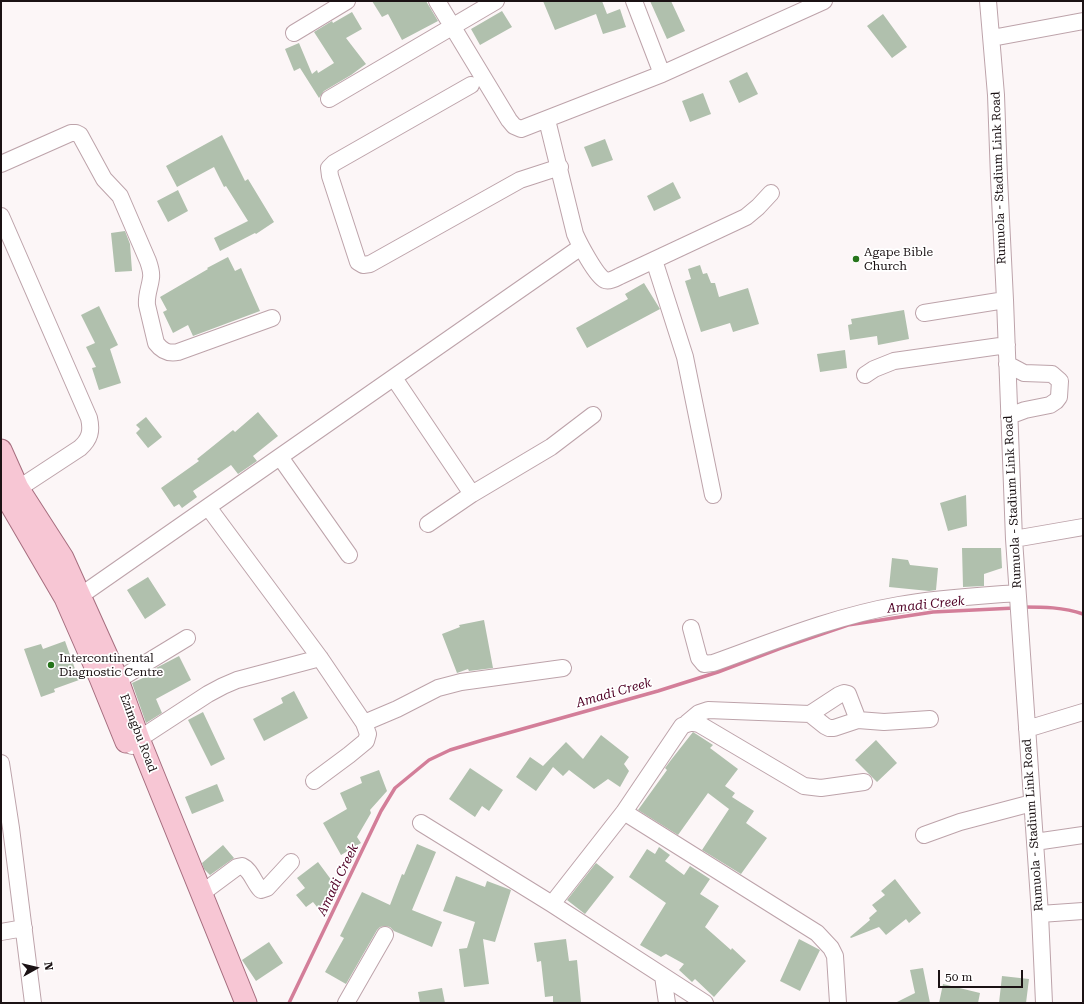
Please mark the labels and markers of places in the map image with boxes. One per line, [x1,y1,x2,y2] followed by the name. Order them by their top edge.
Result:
[864,245,933,273] place label: Agape Bible Church
[851,254,861,264] marker: Agape Bible Church
[59,651,163,679] place label: Intercontinental Diagnostic Centre
[46,660,56,670] marker: Intercontinental Diagnostic Centre

